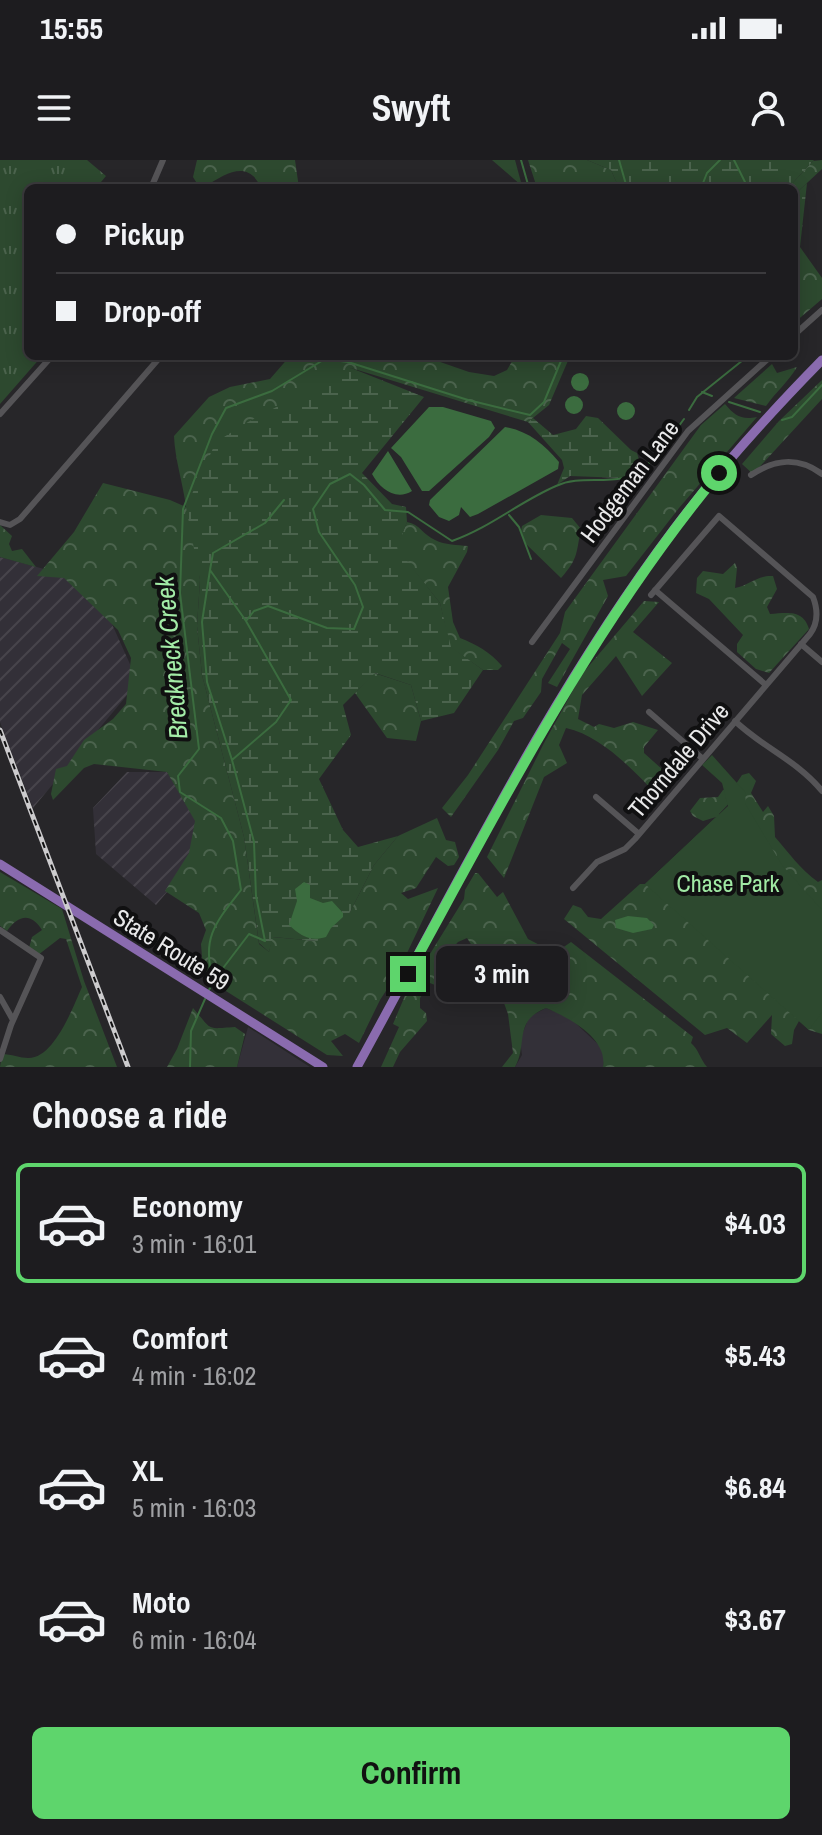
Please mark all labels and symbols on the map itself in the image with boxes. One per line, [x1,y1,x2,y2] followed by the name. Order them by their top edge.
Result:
[572,413,686,549] street label: Hodgeman Lane
[701,455,737,491] route start
[146,574,196,741] water label: Breakneck Creek
[620,696,736,824] street label: Thorndale Drive
[677,867,780,899] park label: Chase Park
[108,901,236,997] street label: State Route 59
[436,946,568,1002] callout: 3 min
[390,956,426,992] route end

